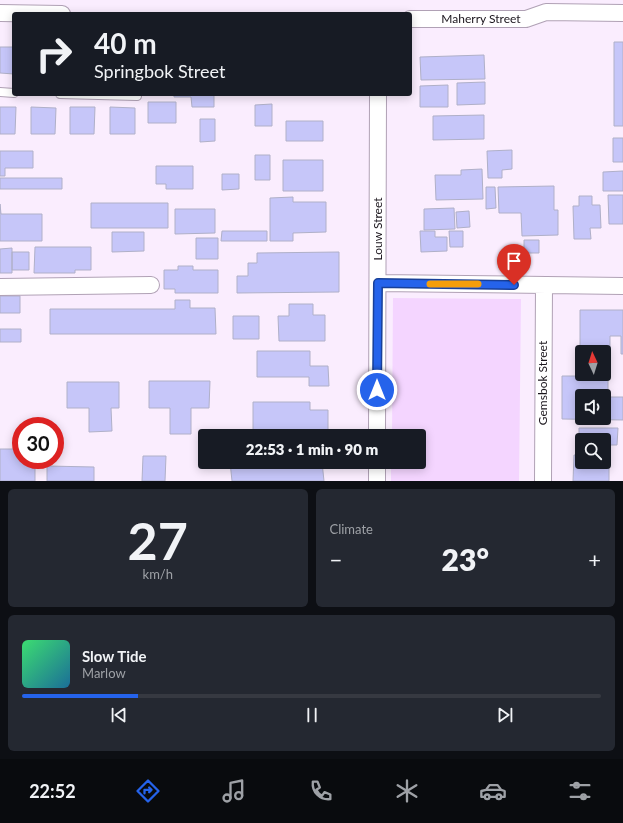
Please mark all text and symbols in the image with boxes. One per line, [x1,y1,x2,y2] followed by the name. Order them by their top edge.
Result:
[441,11,521,26] street label: Maherry Street
[94,26,157,60] text: 40 m
[28,28,80,80] icon: right
[94,60,225,82] text: Springbok Street
[370,197,385,261] street label: Louw Street
[497,244,531,285] pin
[503,250,525,272] icon: arrive
[535,340,550,425] street label: Gemsbok Street
[575,345,611,381] north arrow
[575,345,611,469] map controls
[356,369,398,411] position arrow
[575,389,611,425] button: sound
[12,417,64,469] speed limit sign: 30
[575,433,611,469] button: search
[246,440,378,458] text: 22:53 · 1 min · 90 m
[128,509,188,571] text: 27
[330,521,373,537] text: Climate
[442,541,489,577] text: 23°
[330,546,342,573] text: −
[588,546,601,573] text: +
[143,566,173,582] text: km/h
[82,647,147,665] text: Slow Tide
[82,665,126,681] text: Marlow
[108,704,130,726] icon: previous
[301,704,323,726] icon: pause
[494,704,516,726] icon: next
[134,777,162,805] icon: directions
[220,777,248,805] icon: music
[307,777,335,805] icon: phone
[393,777,421,805] icon: climate
[479,777,507,805] icon: car
[566,777,594,805] icon: filters
[29,780,76,802] text: 22:52

